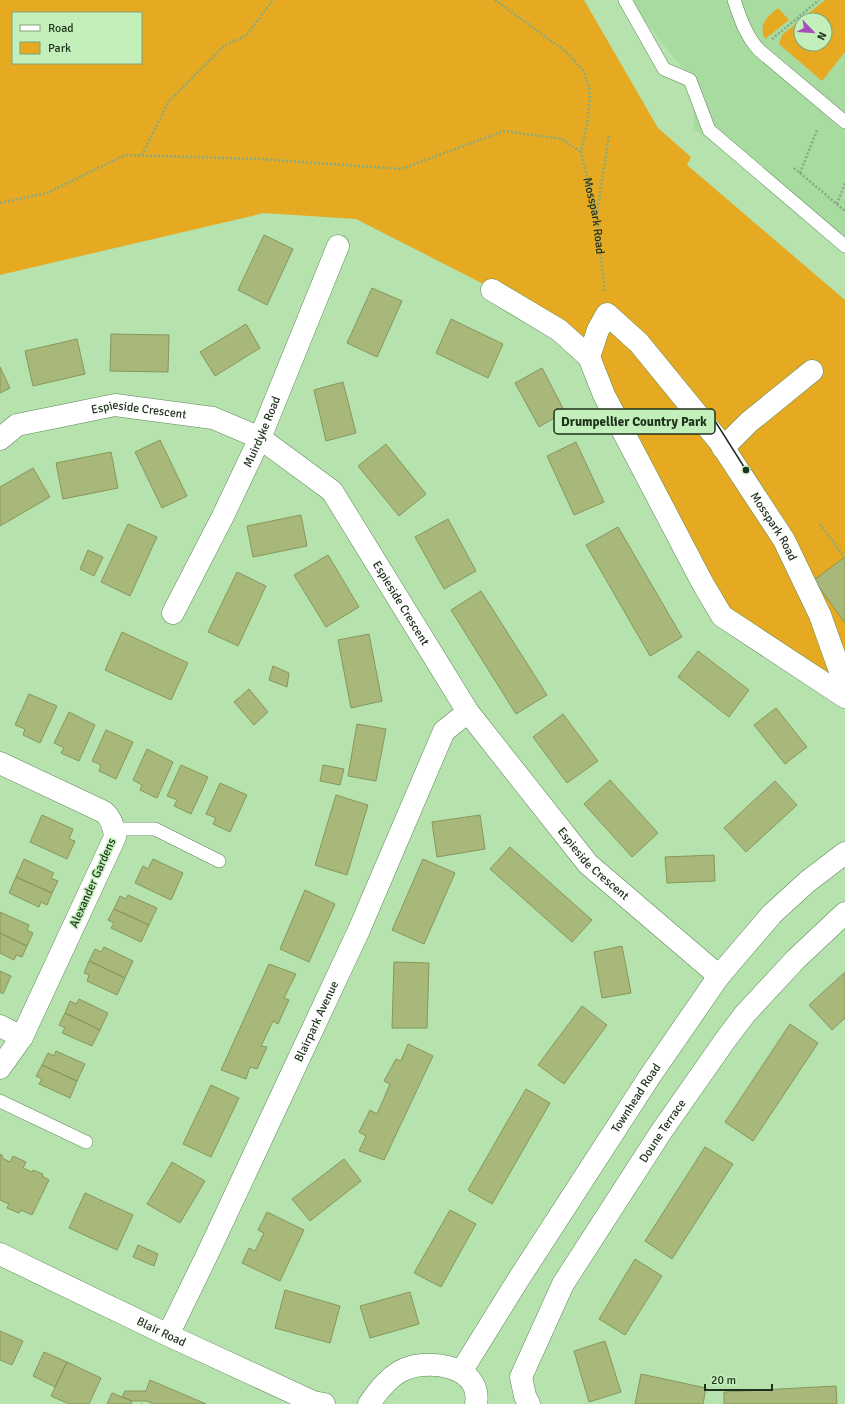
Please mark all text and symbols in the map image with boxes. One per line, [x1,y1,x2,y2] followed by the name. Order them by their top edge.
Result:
[12,12,142,64] legend
[793,12,833,52] north arrow
[48,21,74,36] text: Road
[814,30,829,42] text: N
[48,41,71,56] text: Park
[580,176,608,255] street label: Mosspark Road
[240,394,284,470] street label: Muirdyke Road
[90,397,188,422] street label: Espieside Crescent
[554,409,715,434] callout: Drumpellier Country Park
[561,414,707,430] text: Drumpellier Country Park
[747,489,800,563] street label: Mosspark Road
[369,558,433,648] street label: Espieside Crescent
[554,824,632,903] street label: Espieside Crescent
[67,836,119,930] street label: Alexander Gardens
[291,978,342,1064] street label: Blairpark Avenue
[608,1061,664,1135] street label: Townhead Road
[636,1096,689,1165] street label: Doune Terrace
[134,1313,188,1350] street label: Blair Road
[705,1366,772,1392] scale bar
[711,1373,736,1388] text: 20 m

